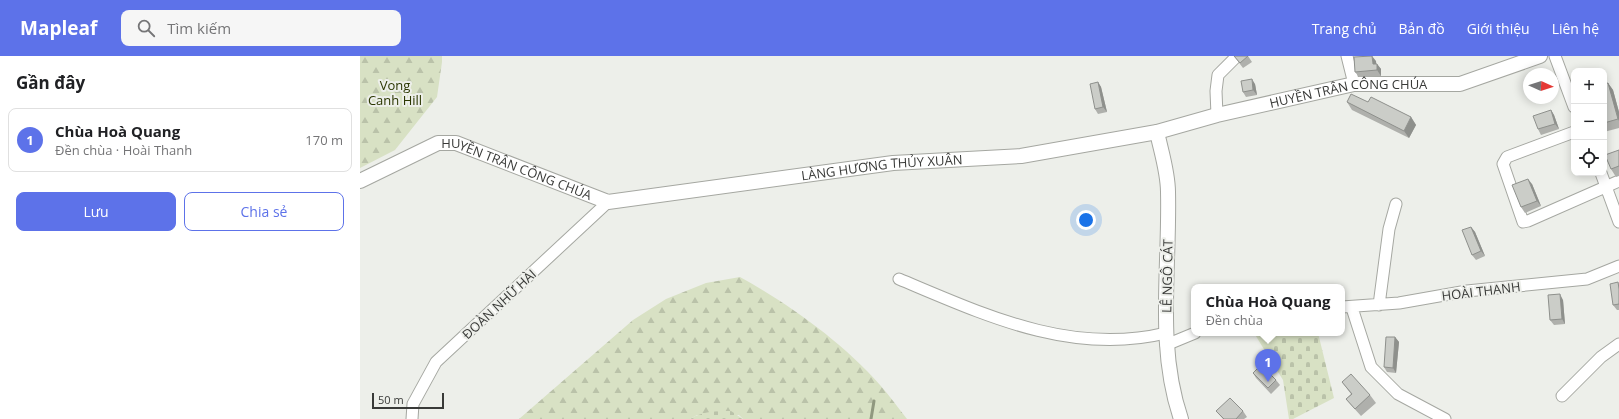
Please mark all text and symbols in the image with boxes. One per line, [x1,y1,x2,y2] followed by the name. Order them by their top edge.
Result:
[121,10,401,46] search box
[20,15,97,41] text: Mapleaf
[135,17,157,39] icon: search
[167,18,231,38] text: Tìm kiếm
[1312,19,1377,38] text: Trang chủ
[1399,19,1445,38] text: Bản đồ
[1467,19,1530,38] text: Giới thiệu
[1552,19,1599,38] text: Liên hệ
[1523,68,1559,104] north arrow
[1571,68,1607,176] map controls
[1571,68,1607,104] button: +
[16,71,85,94] text: Gần đây
[1268,75,1428,112] street label: HUYỀN TRÂN CÔNG CHÚA
[368,76,422,109] park label: Vong Canh Hill
[1571,104,1607,140] button: −
[55,121,180,141] text: Chùa Hoà Quang
[26,131,34,149] text: 1
[305,131,343,149] text: 170 m
[441,134,595,204] street label: HUYỀN TRÂN CÔNG CHÚA
[1571,140,1607,176] button: locate
[55,141,192,159] text: Đền chùa · Hoài Thanh
[800,150,963,184] street label: LÀNG HƯƠNG THỦY XUÂN
[16,192,176,231] button: Lưu
[184,192,344,231] button: Chia sẻ
[1076,210,1096,230] your location
[1157,238,1177,313] street label: LÊ NGÔ CÁT
[458,265,540,343] street label: ĐOÀN NHỮ HÀI
[1441,277,1521,305] street label: HOÀI THANH
[1191,284,1345,336] popup
[1205,291,1331,311] text: Chùa Hoà Quang
[1205,311,1263,329] text: Đền chùa
[1255,349,1281,382] pin: 1
[372,391,444,410] scale bar
[378,392,404,407] text: 50 m

